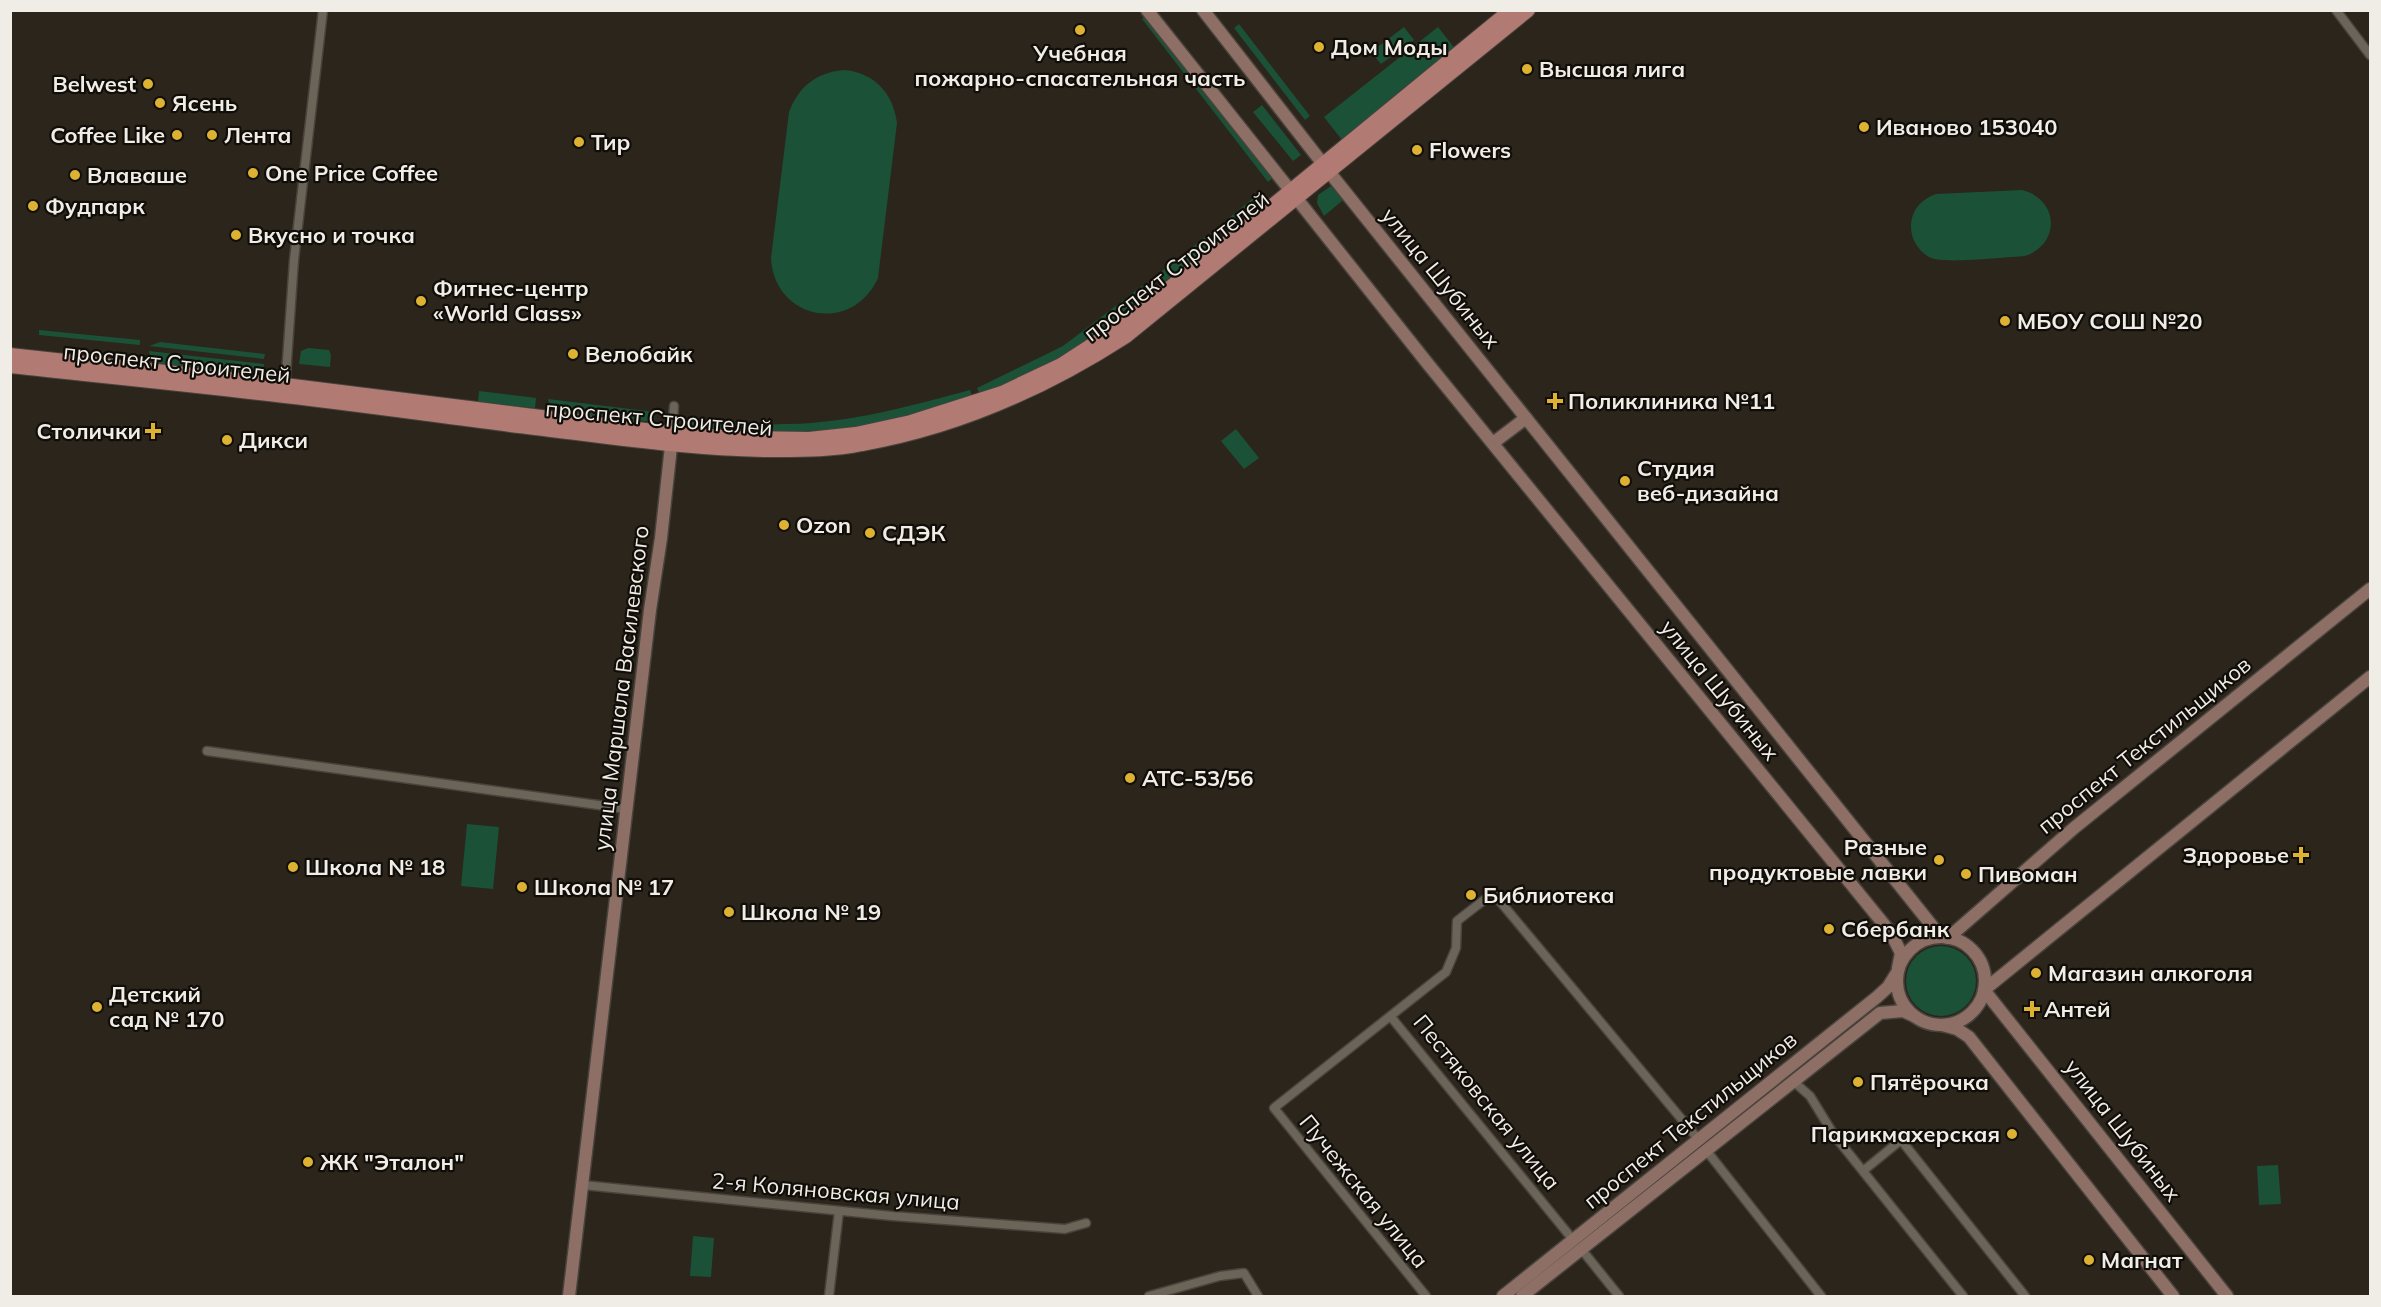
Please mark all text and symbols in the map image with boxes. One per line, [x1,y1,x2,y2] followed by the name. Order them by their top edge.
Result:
[1073,23,1087,37] marker: Учебная пожарно-спасательная часть
[1331,33,1448,61] place label: Дом Моды
[915,39,1245,92] place label: Учебная пожарно-спасательная часть
[1312,40,1326,54] marker: Дом Моды
[1539,55,1685,83] place label: Высшая лига
[1520,62,1534,76] marker: Высшая лига
[53,70,136,98] place label: Belwest
[141,77,155,91] marker: Belwest
[172,89,237,117] place label: Ясень
[153,96,167,110] marker: Ясень
[1876,113,2058,141] place label: Иваново 153040
[1857,120,1871,134] marker: Иваново 153040
[50,121,165,149] place label: Coffee Like
[224,121,292,149] place label: Лента
[170,128,184,142] marker: Coffee Like
[205,128,219,142] marker: Лента
[591,128,630,156] place label: Тир
[572,135,586,149] marker: Тир
[1429,136,1511,164] place label: Flowers
[1410,143,1424,157] marker: Flowers
[265,159,438,187] place label: One Price Coffee
[87,161,187,189] place label: Влаваше
[246,166,260,180] marker: One Price Coffee
[68,168,82,182] marker: Влаваше
[1078,185,1274,347] street label: проспект Строителей
[45,192,145,220] place label: Фудпарк
[26,199,40,213] marker: Фудпарк
[1376,202,1506,354] street label: улица Шубиных
[248,221,415,249] place label: Вкусно и точка
[229,228,243,242] marker: Вкусно и точка
[433,274,589,327] place label: Фитнес-центр «World Class»
[414,294,428,308] marker: Фитнес-центр «World Class»
[2017,307,2202,335] place label: МБОУ СОШ №20
[1998,314,2012,328] marker: МБОУ СОШ №20
[62,337,292,389] street label: проспект Строителей
[585,340,693,368] place label: Велобайк
[566,347,580,361] marker: Велобайк
[1568,387,1775,415] place label: Поликлиника №11
[1546,392,1564,410] marker: Поликлиника №11
[544,394,774,442] street label: проспект Строителей
[36,417,141,445] place label: Столички
[146,424,160,438] marker: Столички
[239,426,308,454] place label: Дикси
[220,433,234,447] marker: Дикси
[1637,454,1779,507] place label: Студия веб-дизайна
[1618,474,1632,488] marker: Студия веб-дизайна
[796,511,851,539] place label: Ozon
[777,518,791,532] marker: Ozon
[882,519,946,547] place label: СДЭК
[587,524,655,852] street label: улица Маршала Василевского
[863,526,877,540] marker: СДЭК
[1655,614,1785,766] street label: улица Шубиных
[2032,650,2256,840] street label: проспект Текстильщиков
[1142,764,1253,792] place label: АТС-53/56
[1123,771,1137,785] marker: АТС-53/56
[1709,833,1927,886] place label: Разные продуктовые лавки
[2183,841,2289,869] place label: Здоровье
[2294,848,2308,862] marker: Здоровье
[305,853,445,881] place label: Школа № 18
[1932,853,1946,867] marker: Разные продуктовые лавки
[286,860,300,874] marker: Школа № 18
[1978,860,2077,888] place label: Пивоман
[1959,867,1973,881] marker: Пивоман
[534,873,674,901] place label: Школа № 17
[515,880,529,894] marker: Школа № 17
[1483,881,1614,909] place label: Библиотека
[1464,888,1478,902] marker: Библиотека
[741,898,881,926] place label: Школа № 19
[722,905,736,919] marker: Школа № 19
[1841,915,1950,943] place label: Сбербанк
[1822,922,1836,936] marker: Сбербанк
[2048,959,2253,987] place label: Магазин алкоголя
[2029,966,2043,980] marker: Магазин алкоголя
[109,980,224,1033] place label: Детский сад № 170
[2044,995,2111,1023] place label: Антей
[90,1000,104,1014] marker: Детский сад № 170
[2025,1002,2039,1016] marker: Антей
[1408,1009,1566,1195] street label: Пестяковская улица
[1578,1025,1802,1215] street label: проспект Текстильщиков
[2059,1053,2187,1207] street label: улица Шубиных
[1870,1068,1989,1096] place label: Пятёрочка
[1851,1075,1865,1089] marker: Пятёрочка
[1294,1109,1434,1273] street label: Пучежская улица
[1811,1120,2000,1148] place label: Парикмахерская
[2005,1127,2019,1141] marker: Парикмахерская
[320,1148,464,1176] place label: ЖК "Эталон"
[301,1155,315,1169] marker: ЖК "Эталон"
[711,1166,961,1216] street label: 2-я Коляновская улица
[2101,1246,2183,1274] place label: Магнат
[2082,1253,2096,1267] marker: Магнат

